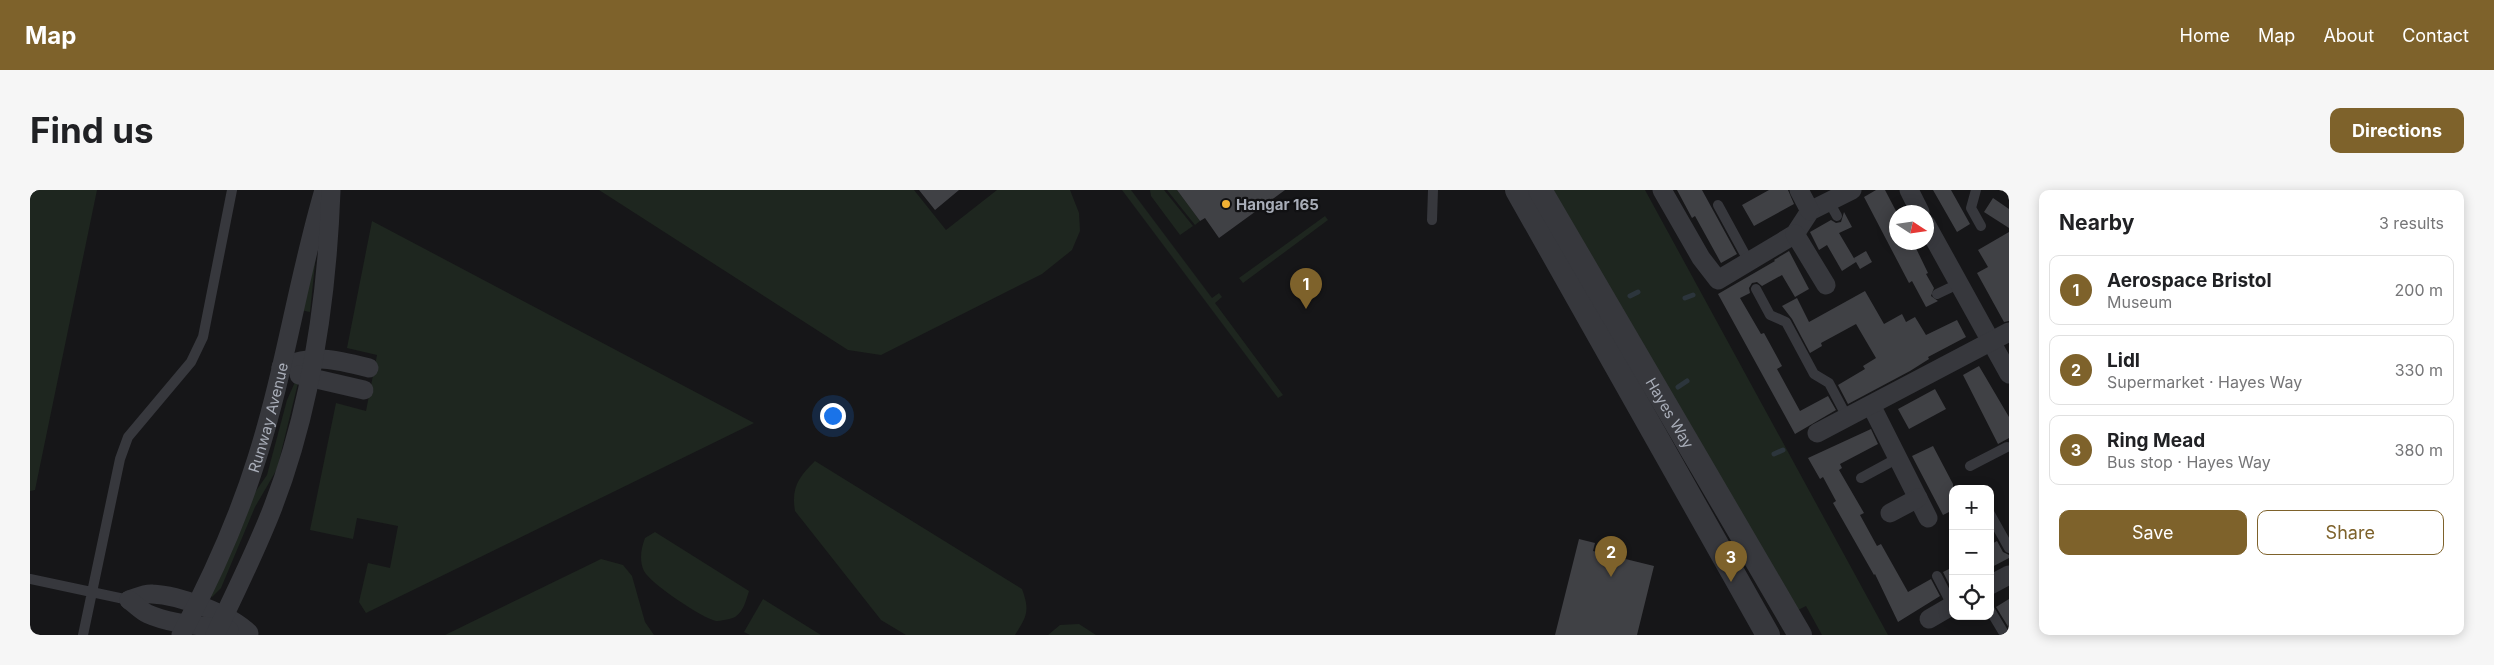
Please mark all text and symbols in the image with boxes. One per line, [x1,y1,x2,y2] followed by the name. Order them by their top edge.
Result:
[25,21,76,50] text: Map
[2180,25,2230,46] text: Home
[2258,25,2295,46] text: Map
[2323,25,2374,46] text: About
[2402,25,2469,46] text: Contact
[2330,108,2464,153] button: Directions
[30,109,154,151] text: Find us
[1236,195,1319,214] place label: Hangar 165
[1220,198,1232,210] marker: Hangar 165
[1889,205,1934,250] north arrow
[2059,210,2134,235] text: Nearby
[2379,213,2444,233] text: 3 results
[1290,268,1322,309] pin: 1
[2107,269,2272,292] text: Aerospace Bristol
[2073,280,2079,300] text: 1
[2395,280,2443,300] text: 200 m
[2107,292,2172,312] text: Museum
[2107,349,2140,372] text: Lidl
[244,360,292,475] street label: Runway Avenue
[2071,360,2081,380] text: 2
[2395,360,2443,380] text: 330 m
[2107,372,2302,392] text: Supermarket · Hayes Way
[1642,374,1699,452] street label: Hayes Way
[820,403,846,429] your location
[2107,429,2205,452] text: Ring Mead
[2071,440,2081,460] text: 3
[2395,440,2443,460] text: 380 m
[2107,452,2271,472] text: Bus stop · Hayes Way
[1949,485,1994,620] map controls
[1949,485,1994,530] button: +
[2059,510,2247,555] button: Save
[2257,510,2444,555] button: Share
[1949,530,1994,575] button: −
[1595,536,1627,577] pin: 2
[1715,541,1747,582] pin: 3
[1949,575,1994,620] button: locate

